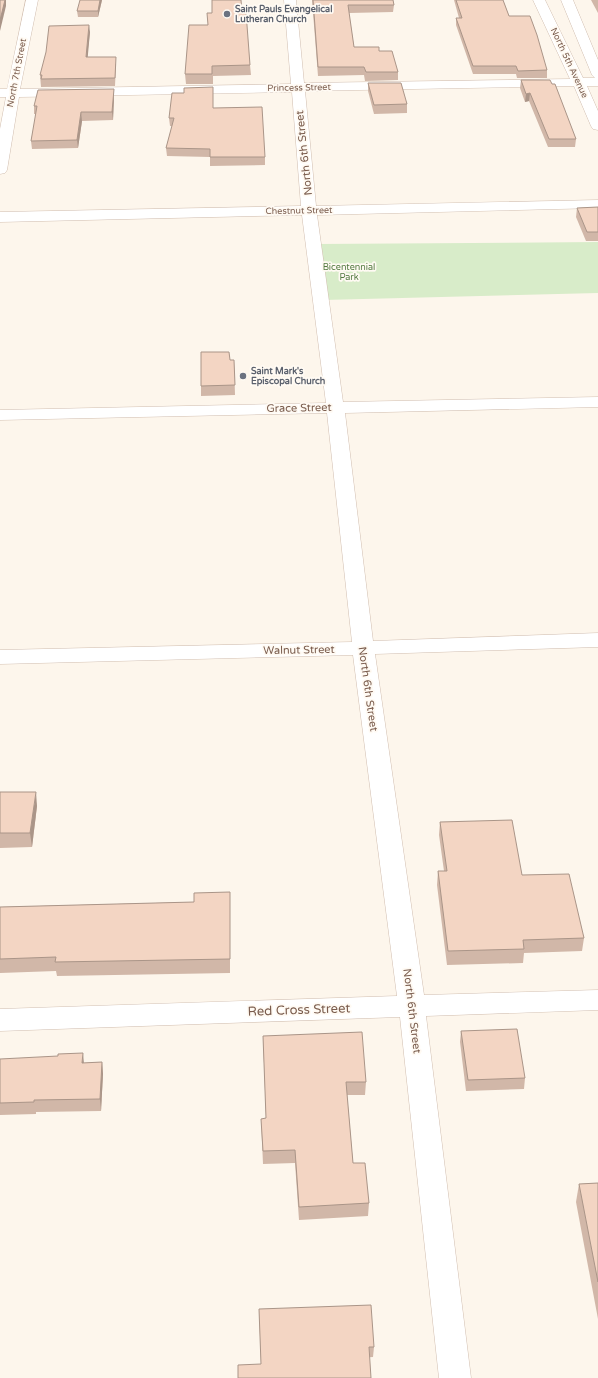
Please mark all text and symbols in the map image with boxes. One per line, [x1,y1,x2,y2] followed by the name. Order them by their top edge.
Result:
[235,4,332,25] place label: Saint Pauls Evangelical Lutheran Church
[222,9,232,19] marker: Saint Pauls Evangelical Lutheran Church
[548,26,590,100] street label: North 5th Avenue
[5,37,29,108] street label: North 7th Street
[267,82,332,94] street label: Princess Street
[293,110,315,196] street label: North 6th Street
[265,205,333,217] street label: Chestnut Street
[323,262,375,283] park label: Bicentennial Park
[251,366,325,387] place label: Saint Mark's Episcopal Church
[238,371,248,381] marker: Saint Mark's Episcopal Church
[266,401,332,415] street label: Grace Street
[263,643,335,657] street label: Walnut Street
[356,646,380,732] street label: North 6th Street
[400,968,424,1054] street label: North 6th Street
[247,1000,351,1020] street label: Red Cross Street

